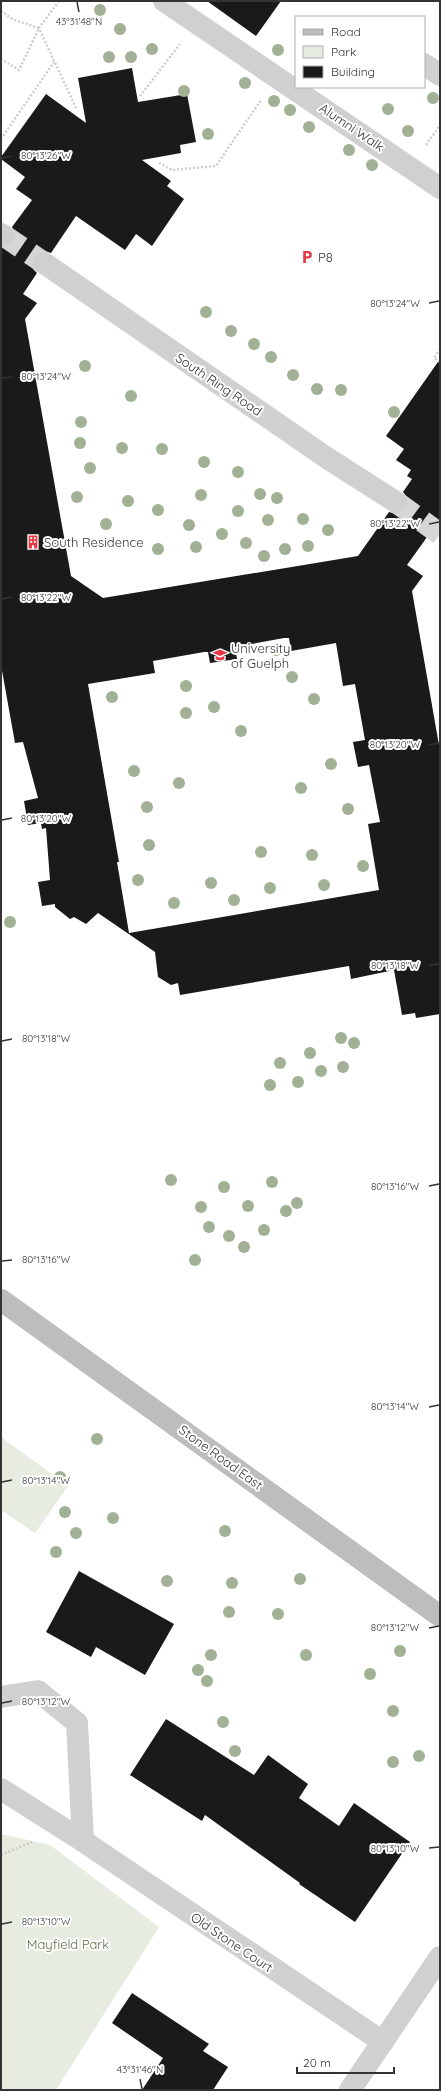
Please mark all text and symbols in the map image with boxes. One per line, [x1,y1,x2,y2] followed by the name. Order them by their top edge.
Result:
[56,15,102,28] text: 43°31'48"N
[295,16,425,88] legend
[331,24,361,39] text: Road
[331,44,356,59] text: Park
[331,64,375,79] text: Building
[317,99,387,155] street label: Alumni Walk
[21,149,71,162] text: 80°13'26"W
[299,249,315,265] parking icon: P8
[318,249,333,265] place label: P8
[370,297,420,310] text: 80°13'24"W
[173,349,265,419] street label: South Ring Road
[21,370,71,383] text: 80°13'24"W
[370,517,420,530] text: 80°13'22"W
[25,534,41,550] building icon: South Residence
[44,534,144,550] place label: South Residence
[21,591,71,604] text: 80°13'22"W
[231,640,290,671] place label: University of Guelph
[212,647,228,663] school or university icon: University of Guelph
[370,738,421,751] text: 80°13'20"W
[21,812,72,825] text: 80°13'20"W
[371,959,419,972] text: 80°13'18"W
[22,1032,70,1045] text: 80°13'18"W
[371,1180,419,1193] text: 80°13'16"W
[22,1253,70,1266] text: 80°13'16"W
[371,1400,419,1413] text: 80°13'14"W
[176,1421,266,1493] street label: Stone Road East
[22,1474,70,1487] text: 80°13'14"W
[371,1621,419,1634] text: 80°13'12"W
[22,1695,70,1708] text: 80°13'12"W
[371,1842,420,1855] text: 80°13'10"W
[188,1909,276,1975] street label: Old Stone Court
[22,1915,71,1928] text: 80°13'10"W
[27,1936,109,1952] park label: Mayfield Park
[297,2049,394,2075] scale bar
[303,2055,331,2070] text: 20 m
[117,2063,163,2076] text: 43°31'46"N

